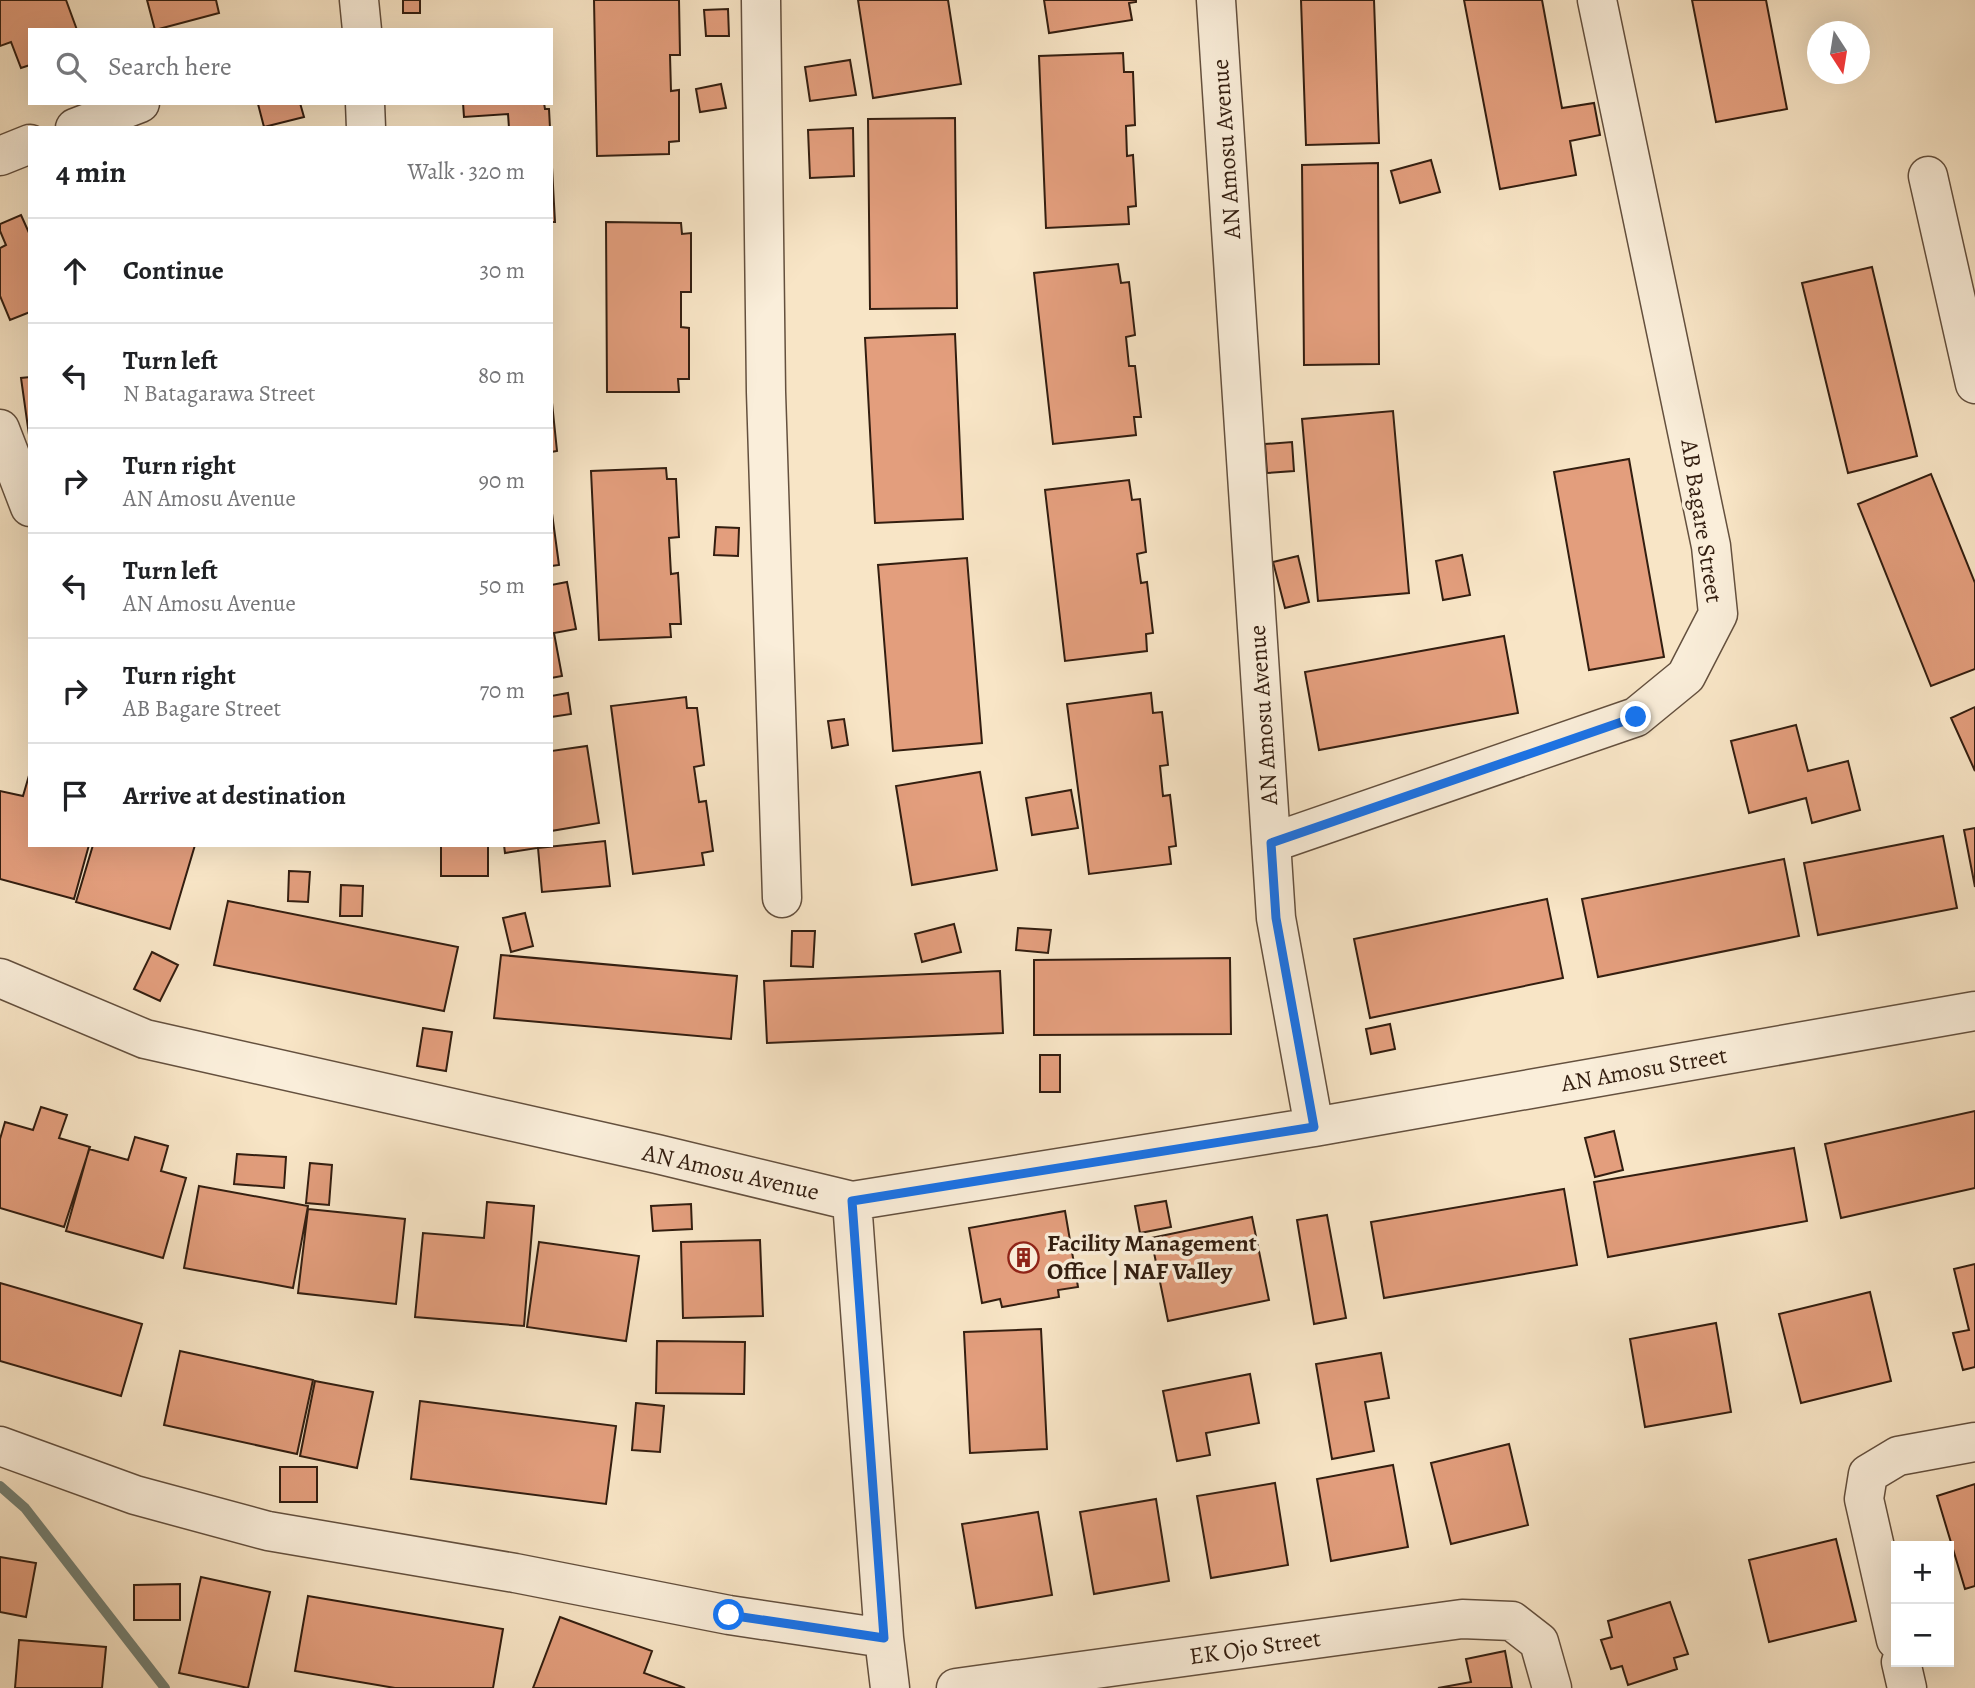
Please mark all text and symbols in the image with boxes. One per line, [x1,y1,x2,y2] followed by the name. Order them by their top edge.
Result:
[1807,21,1870,84] north arrow
[28,28,553,105] search box
[52,48,90,86] icon: search
[108,49,232,84] text: Search here
[1204,58,1248,241] street label: AN Amosu Avenue
[56,152,126,192] text: 4 min
[408,156,525,187] text: Walk · 320 m
[56,252,94,290] icon: ahead
[123,253,224,288] text: Continue
[479,255,525,286] text: 30 m
[123,343,218,378] text: Turn left
[56,357,94,395] icon: left
[478,360,525,391] text: 80 m
[123,378,315,409] text: N Batagarawa Street
[1673,436,1731,605] street label: AB Bagare Street
[123,448,236,483] text: Turn right
[56,462,94,500] icon: right
[479,465,525,496] text: 90 m
[123,483,296,514] text: AN Amosu Avenue
[123,553,218,588] text: Turn left
[56,567,94,605] icon: left
[479,570,525,601] text: 50 m
[123,588,296,619] text: AN Amosu Avenue
[1241,624,1285,807] street label: AN Amosu Avenue
[123,658,236,693] text: Turn right
[56,672,94,710] icon: right
[479,675,525,706] text: 70 m
[123,693,281,724] text: AB Bagare Street
[1620,701,1651,732] route end
[56,777,94,815] icon: arrive
[123,778,346,813] text: Arrive at destination
[1558,1039,1730,1100] street label: AN Amosu Street
[639,1136,822,1208] street label: AN Amosu Avenue
[1047,1227,1257,1287] place label: Facility Management Office | NAF Valley
[1007,1240,1041,1274] building icon: Facility Management Office | NAF Valley
[1891,1541,1954,1667] map controls
[1891,1541,1954,1604] button: +
[713,1599,744,1630] route start
[1891,1604,1954,1667] button: −
[1187,1622,1323,1672] street label: EK Ojo Street

